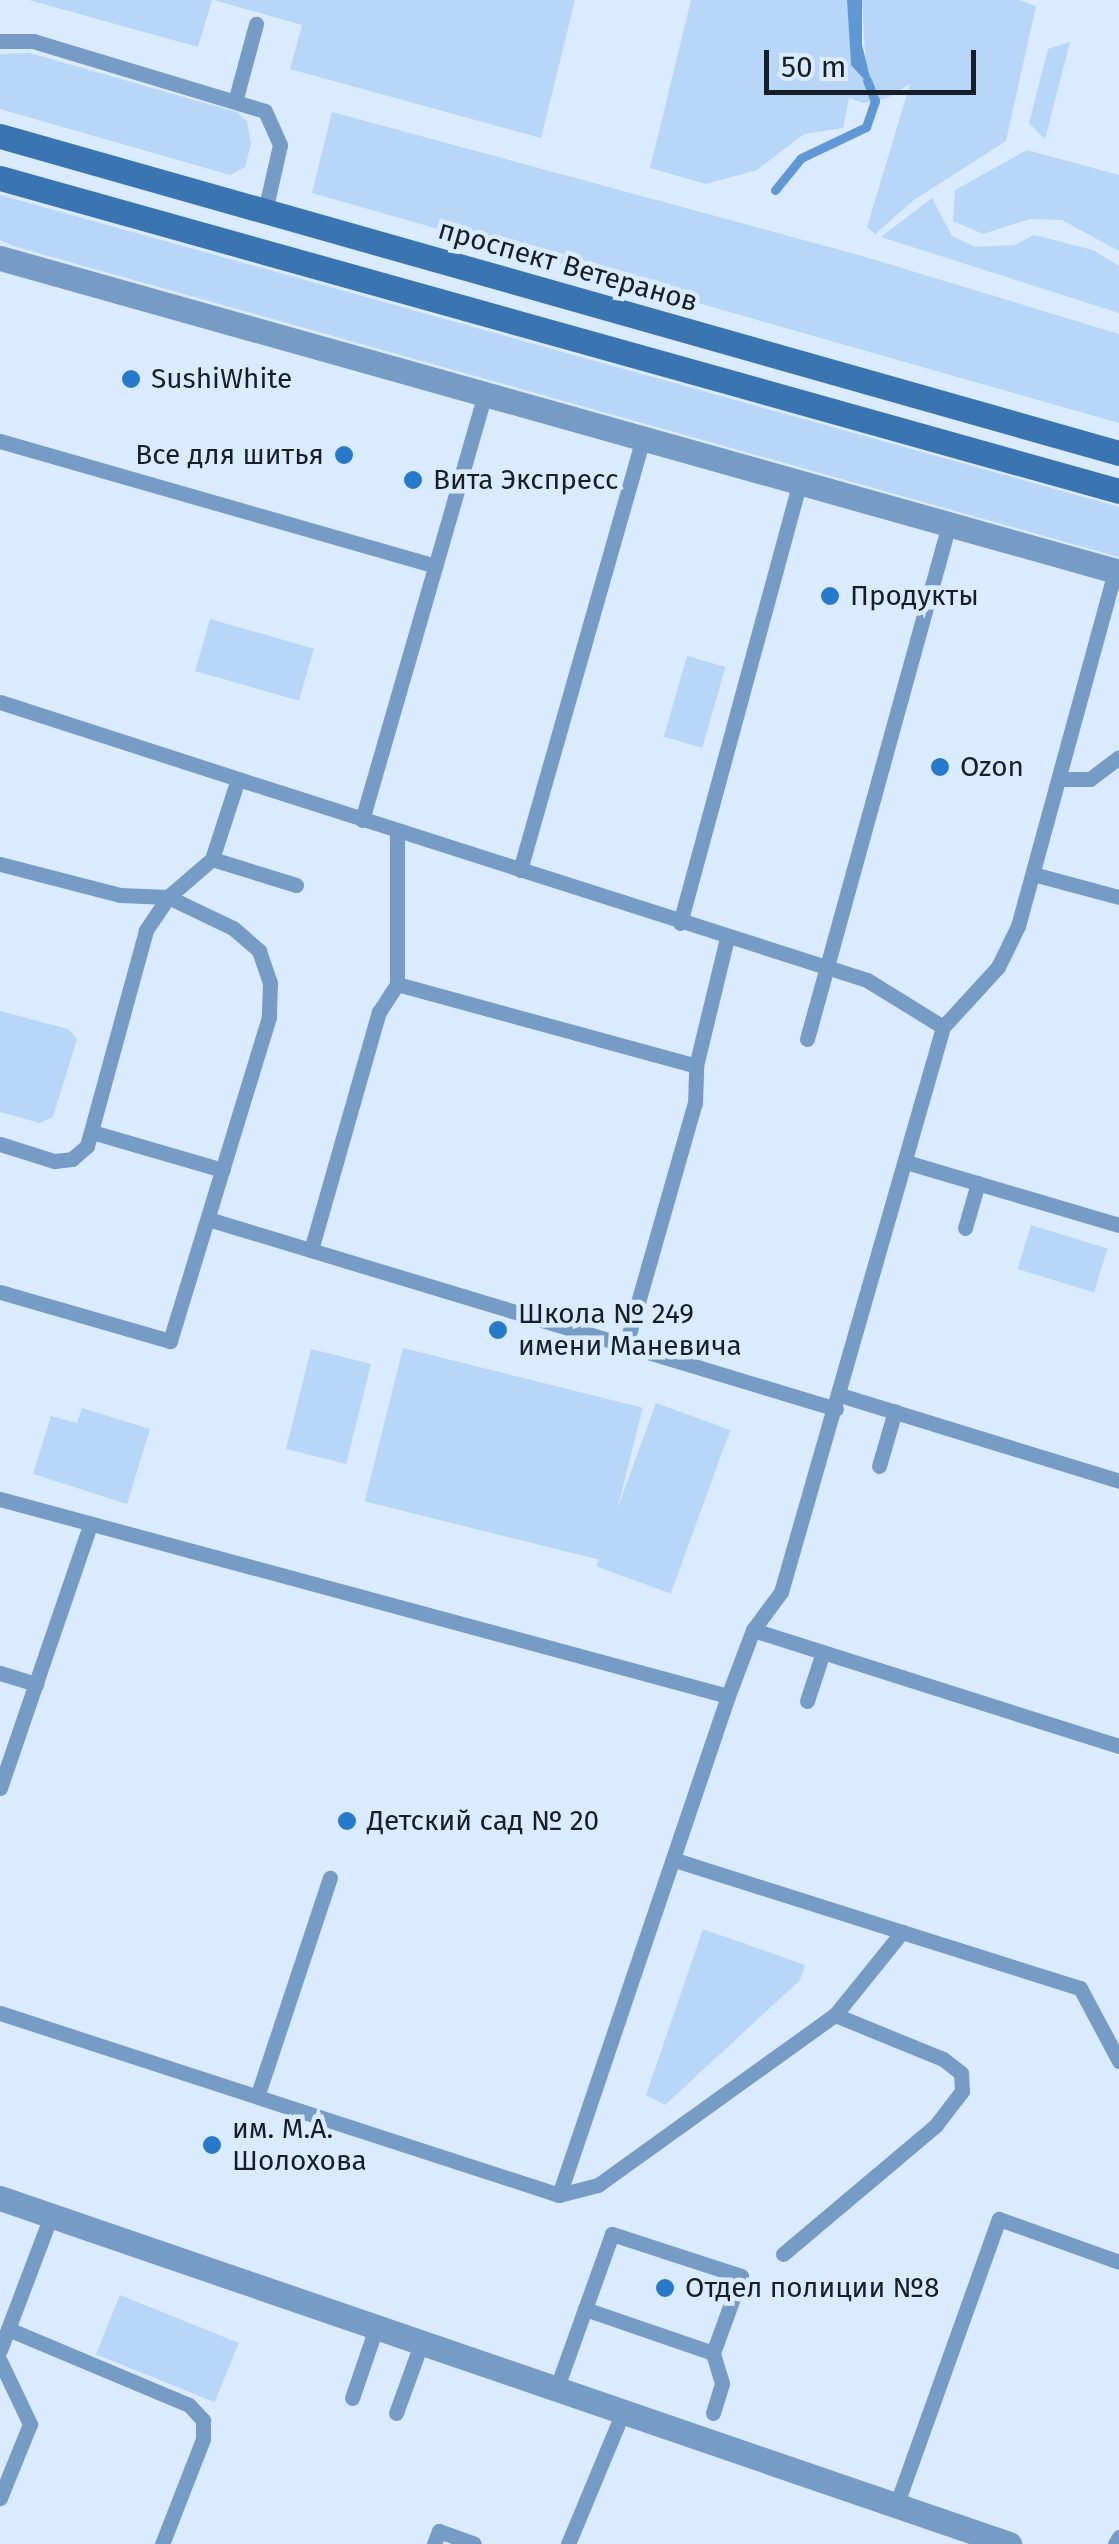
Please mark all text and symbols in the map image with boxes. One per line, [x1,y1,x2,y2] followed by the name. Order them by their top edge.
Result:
[769,30,982,92] scale bar
[781,49,846,85] text: 50 m
[434,213,702,319] street label: проспект Ветеранов
[151,362,292,396] place label: SushiWhite
[120,368,142,390] marker: SushiWhite
[135,438,324,472] place label: Все для шитья
[333,444,355,466] marker: Все для шитья
[433,463,618,497] place label: Вита Экспресс
[402,469,424,491] marker: Вита Экспресс
[850,579,979,613] place label: Продукты
[819,585,841,607] marker: Продукты
[960,750,1024,784] place label: Ozon
[929,756,951,778] marker: Ozon
[518,1297,742,1363] place label: Школа № 249 имени Маневича
[487,1319,509,1341] marker: Школа № 249 имени Маневича
[367,1804,599,1838] place label: Детский сад № 20
[336,1810,358,1832] marker: Детский сад № 20
[232,2112,367,2178] place label: им. М.А. Шолохова
[201,2134,223,2156] marker: им. М.А. Шолохова
[685,2271,939,2305] place label: Отдел полиции №8
[654,2277,676,2299] marker: Отдел полиции №8

